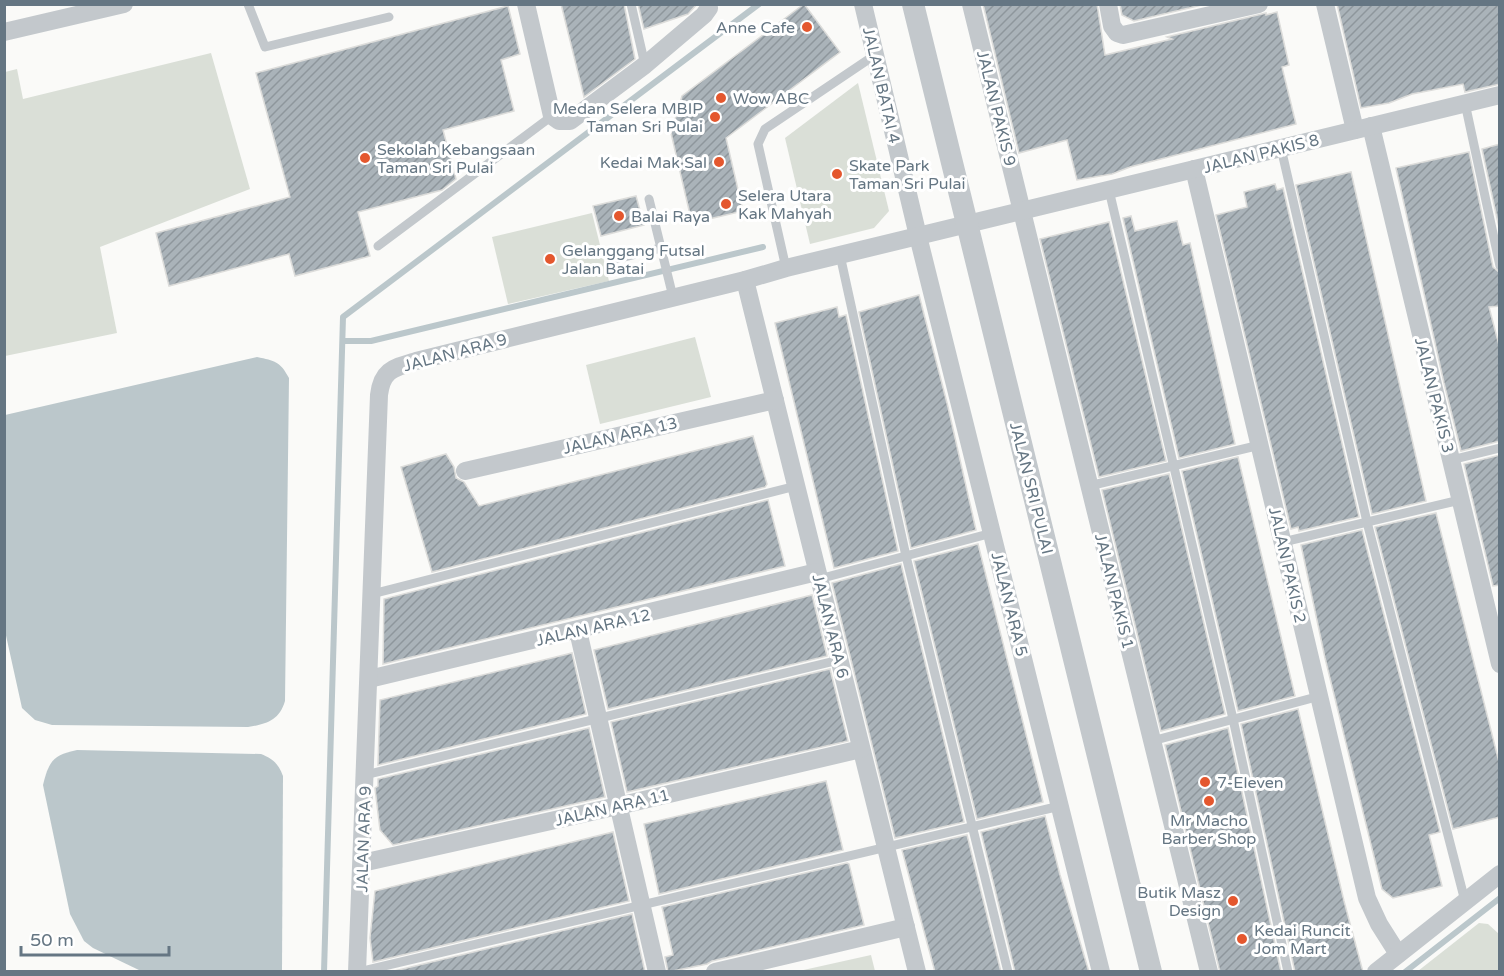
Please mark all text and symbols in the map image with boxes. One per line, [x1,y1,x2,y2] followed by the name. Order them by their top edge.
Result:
[716,18,795,38] place label: Anne Cafe
[800,20,814,34] marker: Anne Cafe
[858,25,904,145] street label: JALAN BATAI 4
[972,48,1020,168] street label: JALAN PAKIS 9
[733,89,809,109] place label: Wow ABC
[714,91,728,105] marker: Wow ABC
[553,99,703,137] place label: Medan Selera MBIP Taman Sri Pulai
[708,110,722,124] marker: Medan Selera MBIP Taman Sri Pulai
[1201,130,1321,178] street label: JALAN PAKIS 8
[377,140,535,178] place label: Sekolah Kebangsaan Taman Sri Pulai
[358,151,372,165] marker: Sekolah Kebangsaan Taman Sri Pulai
[600,153,707,173] place label: Kedai Mak Sal
[712,155,726,169] marker: Kedai Mak Sal
[849,156,965,194] place label: Skate Park Taman Sri Pulai
[830,167,844,181] marker: Skate Park Taman Sri Pulai
[738,186,832,224] place label: Selera Utara Kak Mahyah
[719,197,733,211] marker: Selera Utara Kak Mahyah
[631,207,710,227] place label: Balai Raya
[612,209,626,223] marker: Balai Raya
[562,241,705,279] place label: Gelanggang Futsal Jalan Batai
[543,252,557,266] marker: Gelanggang Futsal Jalan Batai
[401,329,509,376] street label: JALAN ARA 9
[1410,335,1458,455] street label: JALAN PAKIS 3
[561,413,679,459] street label: JALAN ARA 13
[1005,420,1057,556] street label: JALAN SRI PULAI
[1264,505,1310,625] street label: JALAN PAKIS 2
[1090,531,1138,651] street label: JALAN PAKIS 1
[986,550,1032,658] street label: JALAN ARA 5
[807,572,853,680] street label: JALAN ARA 6
[534,605,652,651] street label: JALAN ARA 12
[1217,773,1284,793] place label: 7-Eleven
[1198,775,1212,789] marker: 7-Eleven
[352,785,376,893] street label: JALAN ARA 9
[553,785,671,831] street label: JALAN ARA 11
[1202,794,1216,808] marker: Mr Macho Barber Shop
[1162,811,1256,849] place label: Mr Macho Barber Shop
[1137,883,1221,921] place label: Butik Masz Design
[1226,894,1240,908] marker: Butik Masz Design
[21,919,170,957] scale bar
[1254,921,1351,959] place label: Kedai Runcit Jom Mart
[30,929,74,951] text: 50 m
[1235,932,1249,946] marker: Kedai Runcit Jom Mart

